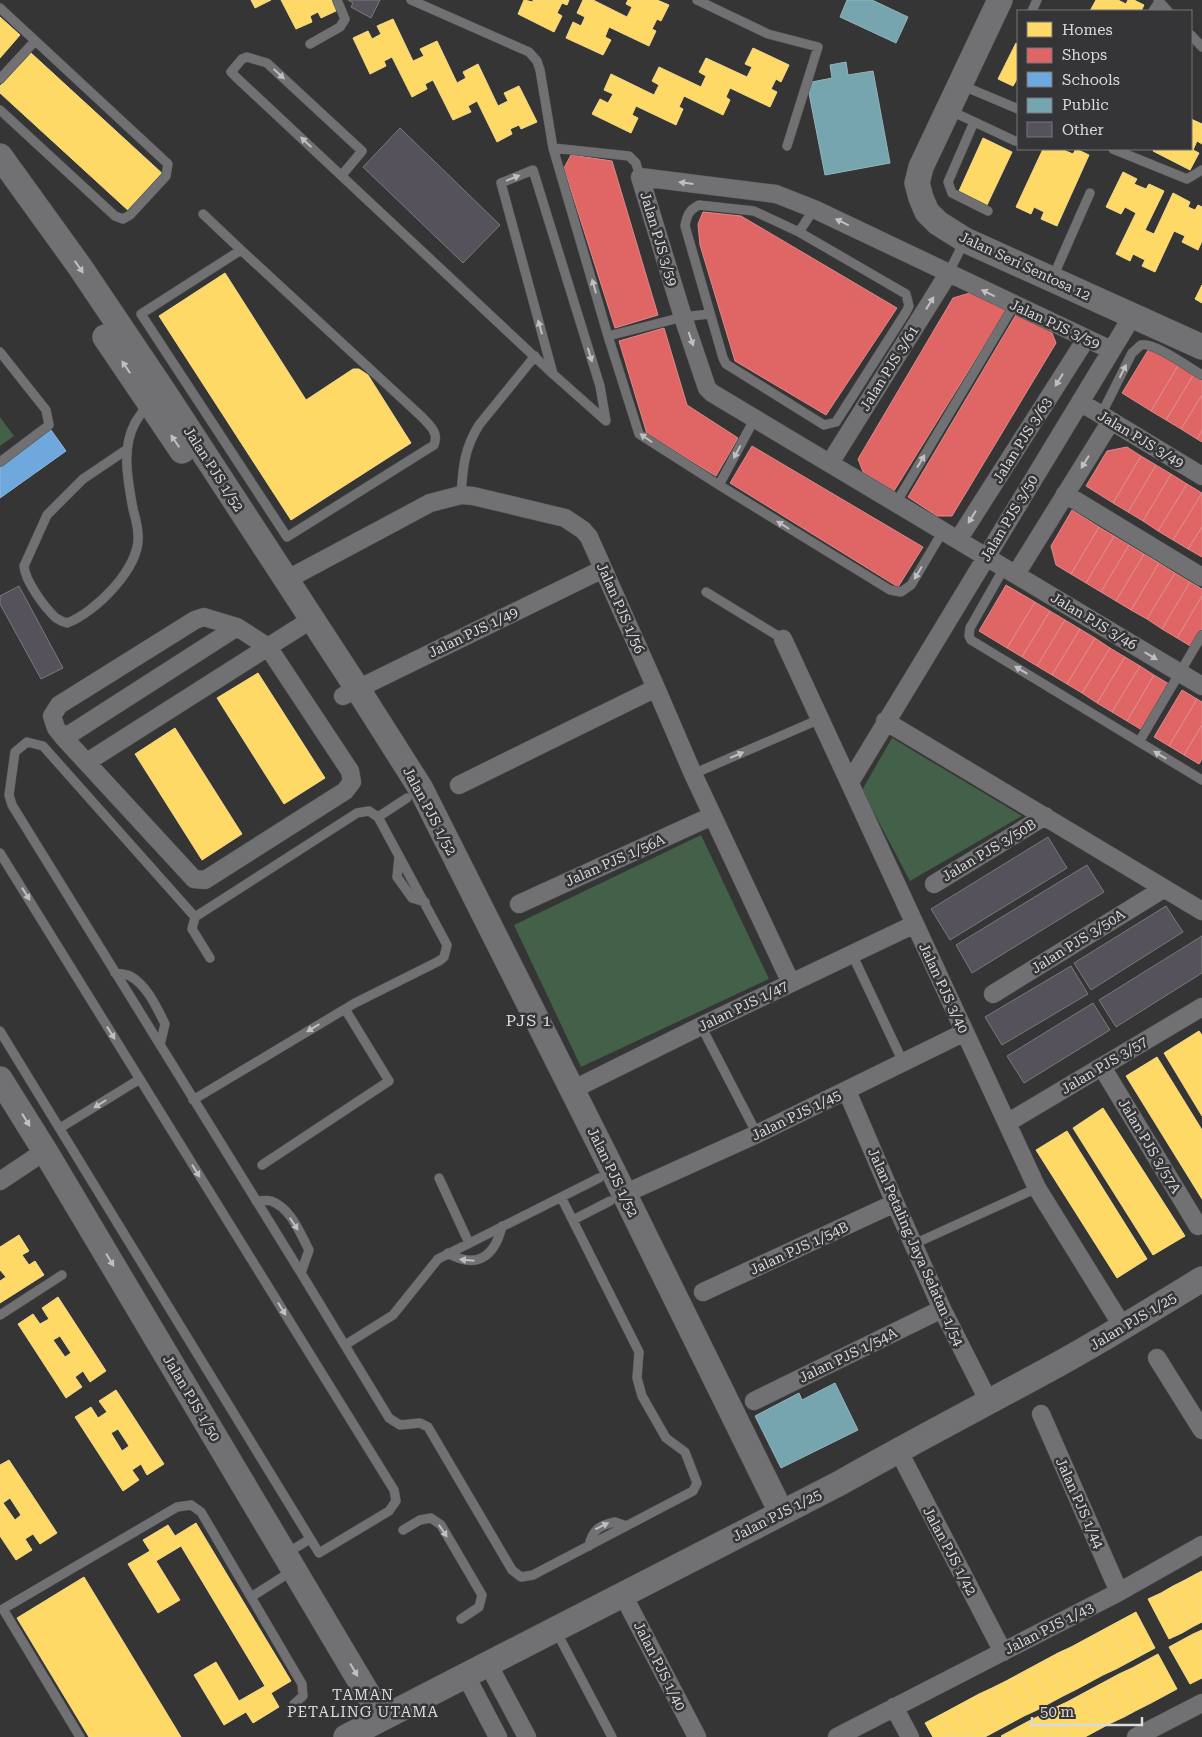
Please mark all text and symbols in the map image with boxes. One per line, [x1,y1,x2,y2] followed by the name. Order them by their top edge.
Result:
[1017,10,1192,150] legend
[1062,21,1113,39] text: Homes
[1062,46,1107,64] text: Shops
[273,68,285,80] one-way arrow
[1062,71,1120,89] text: Schools
[1062,96,1109,114] text: Public
[1062,121,1104,139] text: Other
[301,136,313,148] one-way arrow
[506,174,521,182] one-way arrow
[677,179,693,187] one-way arrow
[637,190,681,288] street label: Jalan PJS 3/59
[834,218,849,226] one-way arrow
[957,229,1093,303] street label: Jalan Seri Sentosa 12
[74,260,84,273] one-way arrow
[589,278,597,293] one-way arrow
[981,288,995,296] one-way arrow
[1007,296,1103,352] street label: Jalan PJS 3/59
[925,297,934,310] one-way arrow
[536,319,544,334] one-way arrow
[856,322,922,414] street label: Jalan PJS 3/61
[687,331,695,346] one-way arrow
[587,347,595,362] one-way arrow
[121,360,130,374] one-way arrow
[1118,364,1127,379] one-way arrow
[1055,374,1064,387] one-way arrow
[989,394,1055,486] street label: Jalan PJS 3/63
[1095,407,1187,471] street label: Jalan PJS 3/49
[181,424,247,514] street label: Jalan PJS 1/52
[639,433,653,443] one-way arrow
[170,435,180,448] one-way arrow
[733,444,741,459] one-way arrow
[916,454,925,468] one-way arrow
[1080,456,1090,469] one-way arrow
[977,472,1041,564] street label: Jalan PJS 3/50
[968,511,977,524] one-way arrow
[777,520,790,529] one-way arrow
[594,560,648,656] street label: Jalan PJS 1/56
[913,567,923,580] one-way arrow
[1048,589,1140,653] street label: Jalan PJS 3/46
[426,603,520,661] street label: Jalan PJS 1/49
[1145,651,1158,660] one-way arrow
[1015,666,1028,675] one-way arrow
[730,750,745,758] one-way arrow
[1154,750,1167,759] one-way arrow
[400,764,460,858] street label: Jalan PJS 1/52
[939,816,1039,884] street label: Jalan PJS 3/50B
[563,831,667,889] street label: Jalan PJS 1/56A
[21,888,30,901] one-way arrow
[1028,906,1128,976] street label: Jalan PJS 3/50A
[916,940,972,1036] street label: Jalan PJS 3/40
[696,977,790,1035] street label: Jalan PJS 1/47
[506,1011,552,1030] district label: PJS 1
[307,1024,320,1033] one-way arrow
[106,1026,116,1039] one-way arrow
[1058,1033,1150,1097] street label: Jalan PJS 3/57
[749,1086,843,1144] street label: Jalan PJS 1/45
[1116,1096,1185,1196] street label: Jalan PJS 3/57A
[93,1099,106,1108] one-way arrow
[21,1114,31,1127] one-way arrow
[584,1125,642,1219] street label: Jalan PJS 1/52
[865,1146,967,1349] street label: Jalan Petaling Jaya Selatan 1/54
[192,1164,201,1177] one-way arrow
[289,1217,299,1230] one-way arrow
[747,1218,851,1278] street label: Jalan PJS 1/54B
[105,1253,114,1266] one-way arrow
[458,1256,474,1264] one-way arrow
[1087,1289,1179,1353] street label: Jalan PJS 1/25
[277,1302,287,1316] one-way arrow
[796,1324,900,1386] street label: Jalan PJS 1/54A
[160,1352,224,1444] street label: Jalan PJS 1/50
[1053,1455,1107,1551] street label: Jalan PJS 1/44
[730,1486,824,1544] street label: Jalan PJS 1/25
[920,1504,980,1598] street label: Jalan PJS 1/42
[595,1522,609,1530] one-way arrow
[439,1524,448,1538] one-way arrow
[1002,1599,1096,1657] street label: Jalan PJS 1/43
[631,1619,689,1713] street label: Jalan PJS 1/40
[349,1663,358,1677] one-way arrow
[287,1686,439,1721] district label: TAMAN PETALING UTAMA
[1032,1694,1142,1726] scale bar
[1040,1703,1075,1721] text: 50 m

